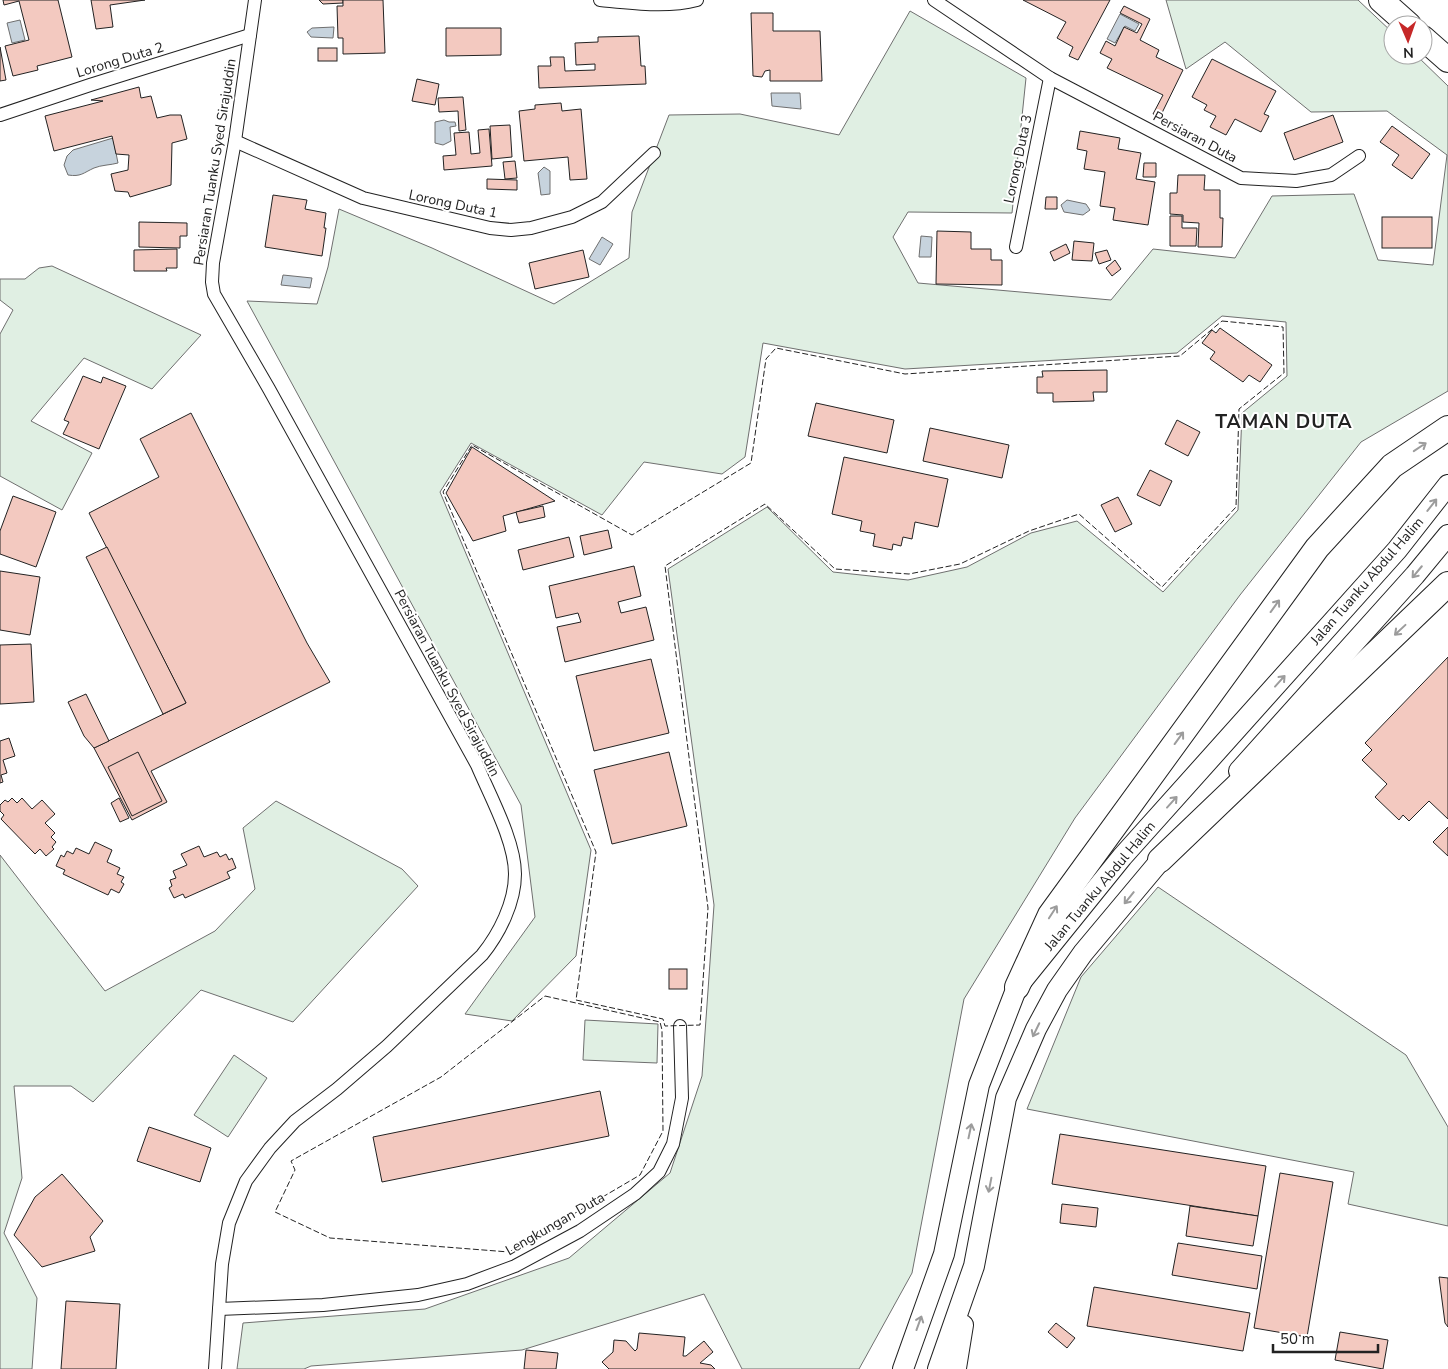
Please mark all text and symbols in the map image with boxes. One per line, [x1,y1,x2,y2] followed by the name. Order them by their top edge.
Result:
[1383,15,1433,65] north arrow
[74,38,166,82] street label: Lorong Duta 2
[1403,43,1414,62] text: N
[189,57,241,267] street label: Persiaran Tuanku Syed Sirajuddin
[1150,107,1240,167] street label: Persiaran Duta
[999,113,1037,205] street label: Lorong Duta 3
[407,185,499,223] street label: Lorong Duta 1
[1215,409,1353,435] district label: TAMAN DUTA
[1413,442,1427,452] one-way arrow
[1427,499,1438,512] one-way arrow
[1305,513,1428,650] street label: Jalan Tuanku Abdul Halim
[1411,566,1423,579] one-way arrow
[390,586,504,780] street label: Persiaran Tuanku Syed Sirajuddin
[1269,600,1280,613] one-way arrow
[1394,624,1406,636] one-way arrow
[1274,674,1286,687] one-way arrow
[1174,731,1184,745] one-way arrow
[1166,795,1177,808] one-way arrow
[1039,817,1160,956] street label: Jalan Tuanku Abdul Halim
[1124,891,1135,904] one-way arrow
[1048,905,1058,919] one-way arrow
[1030,1022,1040,1037] one-way arrow
[965,1124,975,1140] one-way arrow
[984,1176,994,1192] one-way arrow
[502,1188,608,1260] street label: Lengkungan Duta
[915,1316,924,1331] one-way arrow
[1273,1322,1378,1354] scale bar
[1280,1329,1315,1349] text: 50 m

